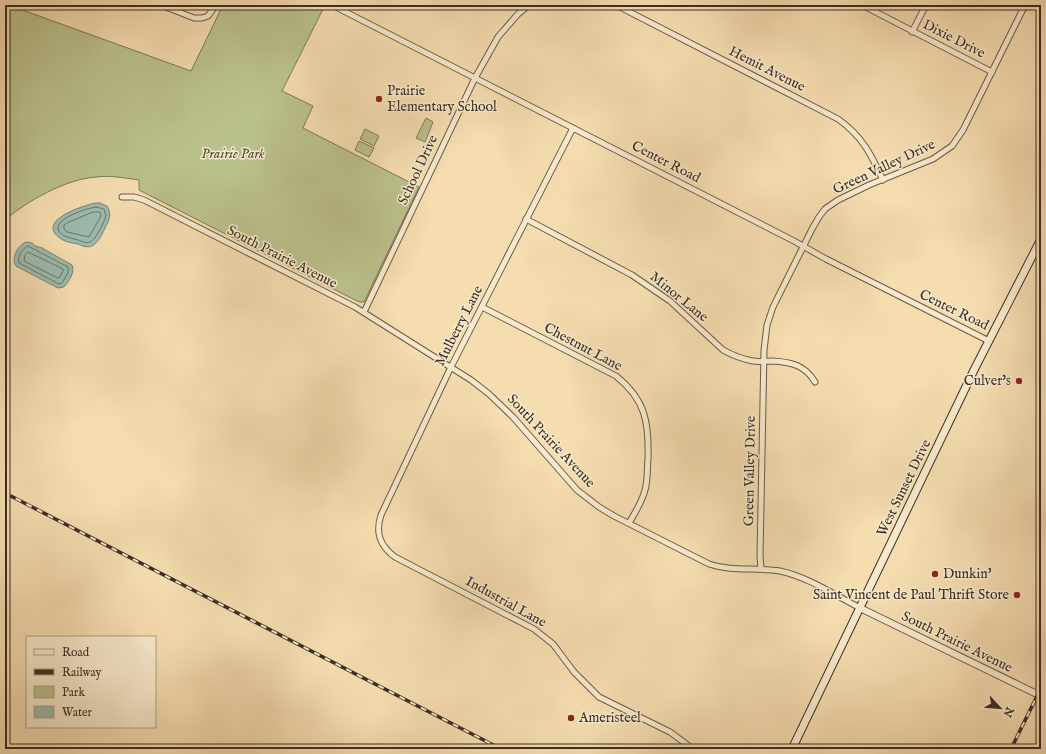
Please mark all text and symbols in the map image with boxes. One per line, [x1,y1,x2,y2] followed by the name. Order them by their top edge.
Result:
[920,16,989,63] street label: Dixie Drive
[726,42,809,96] street label: Hemit Avenue
[387,82,497,116] place label: Prairie Elementary School
[374,94,384,104] marker: Prairie Elementary School
[394,132,442,208] street label: School Drive
[830,135,938,199] street label: Green Valley Drive
[629,137,704,187] street label: Center Road
[201,145,265,163] park label: Prairie Park
[224,221,341,293] street label: South Prairie Avenue
[646,268,712,326] street label: Minor Lane
[431,282,487,369] street label: Mulberry Lane
[916,285,992,335] street label: Center Road
[541,319,626,375] street label: Chestnut Lane
[964,372,1011,390] place label: Culver's
[1014,376,1024,386] marker: Culver's
[503,390,599,492] street label: South Prairie Avenue
[740,415,760,526] street label: Green Valley Drive
[873,436,935,539] street label: West Sunset Drive
[943,565,992,583] place label: Dunkin'
[930,569,940,579] marker: Dunkin'
[462,572,550,632] street label: Industrial Lane
[813,586,1010,604] place label: Saint Vincent de Paul Thrift Store
[1012,590,1022,600] marker: Saint Vincent de Paul Thrift Store
[899,607,1016,677] street label: South Prairie Avenue
[26,636,156,728] legend
[62,645,90,660] text: Road
[62,665,101,680] text: Railway
[62,685,85,700] text: Park
[980,688,1020,728] north arrow
[1000,704,1017,720] text: N
[62,705,93,720] text: Water
[578,709,641,727] place label: Ameristeel
[566,713,576,723] marker: Ameristeel

